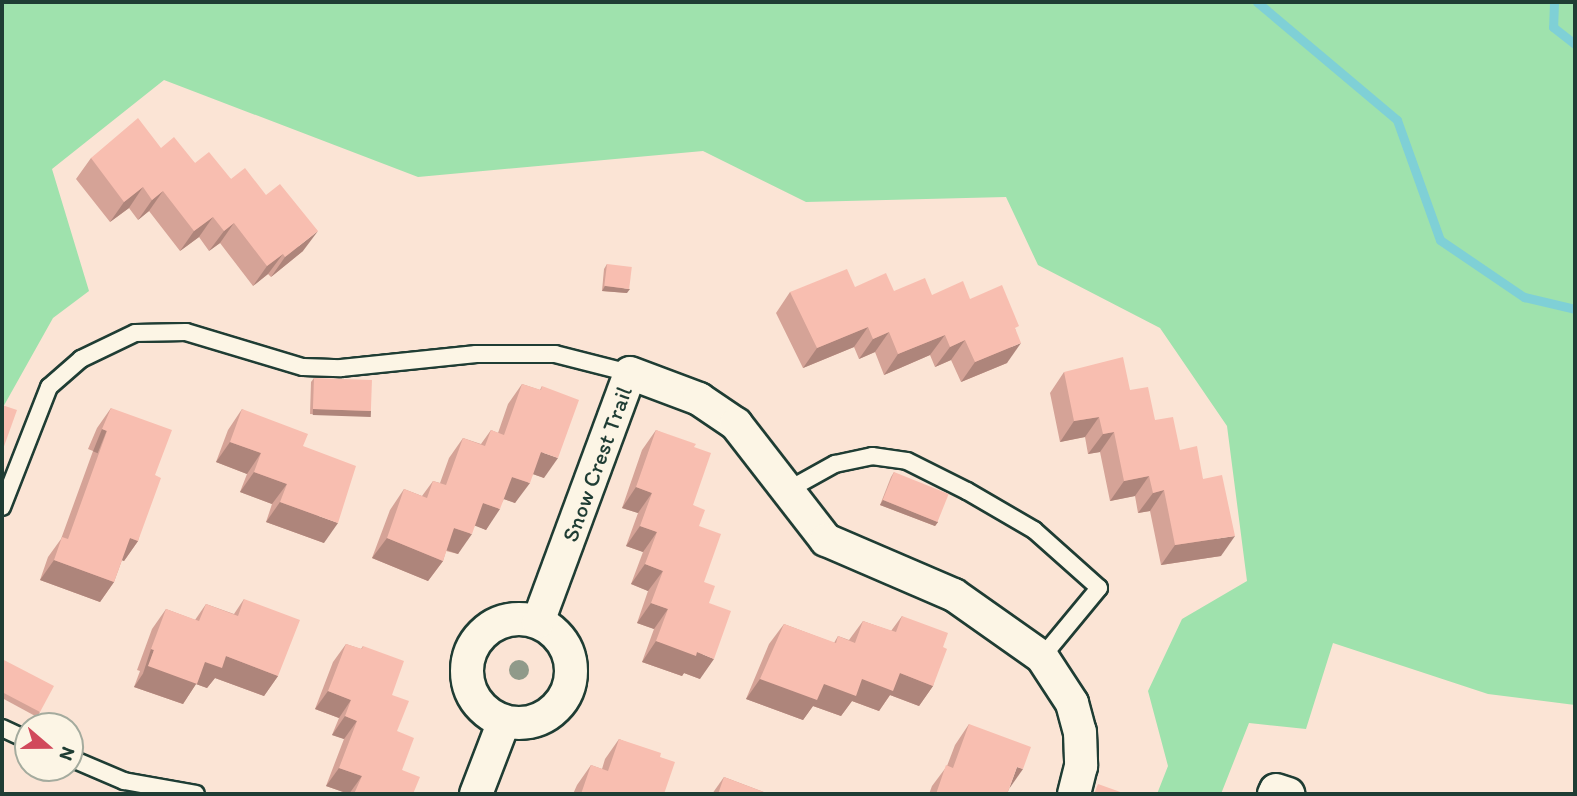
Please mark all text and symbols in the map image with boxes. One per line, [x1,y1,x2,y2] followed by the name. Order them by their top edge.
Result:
[556,383,638,545] street label: Snow Crest Trail
[14,712,84,782] north arrow
[54,744,80,764] text: N

